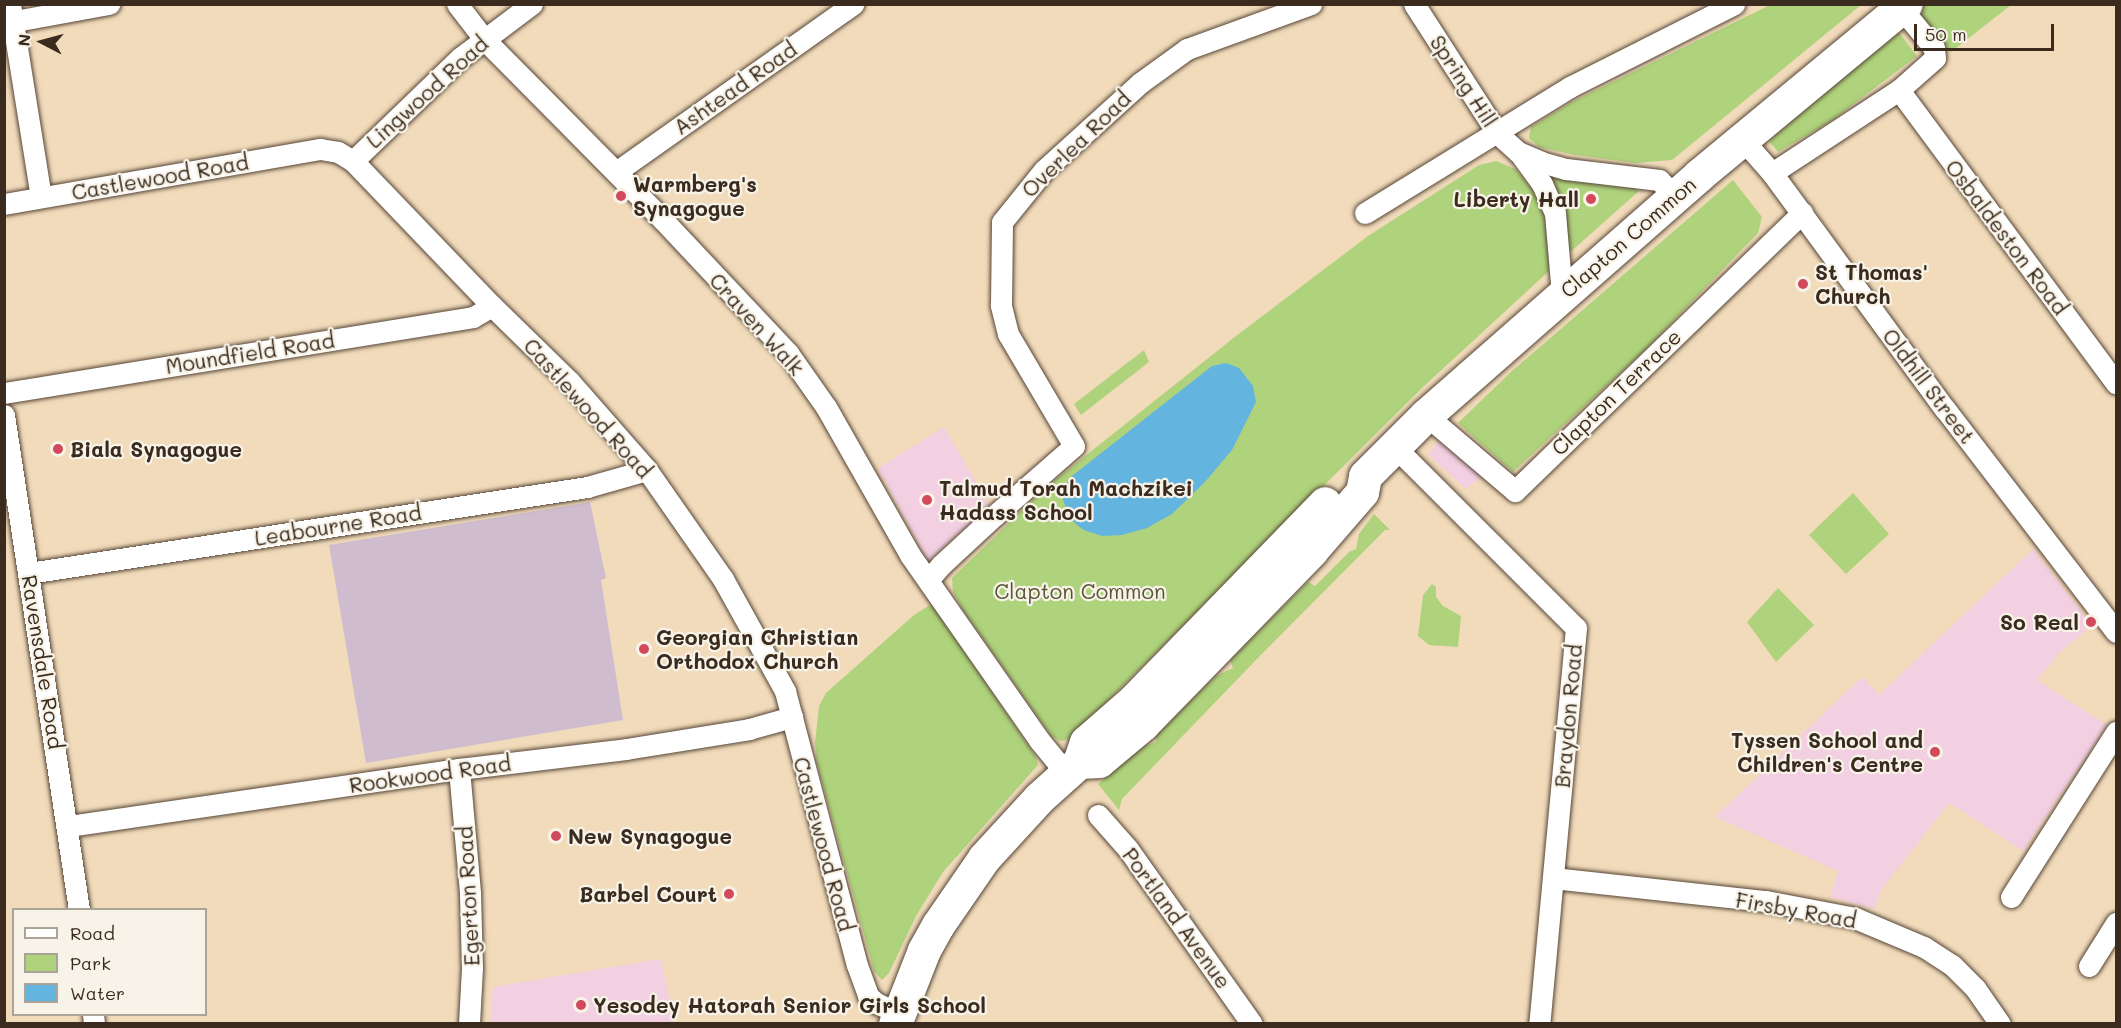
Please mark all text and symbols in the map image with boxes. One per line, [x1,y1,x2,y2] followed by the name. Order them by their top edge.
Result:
[12,12,72,72] north arrow
[1917,12,2056,50] scale bar
[1925,22,1967,46] text: 50 m
[1425,30,1503,132] street label: Spring Hill
[361,31,493,153] street label: Lingwood Road
[13,33,35,47] text: N
[669,36,801,140] street label: Ashtead Road
[1016,86,1136,202] street label: Overlea Road
[70,149,250,205] street label: Castlewood Road
[1941,155,2073,319] street label: Osbaldeston Road
[633,171,757,221] place label: Warmberg's Synagogue
[1555,171,1701,303] street label: Clapton Common
[1454,186,1579,212] place label: Liberty Hall
[614,189,628,203] marker: Warmberg's Synagogue
[1584,192,1598,206] marker: Liberty Hall
[1815,259,1928,309] place label: St Thomas' Church
[704,268,810,380] street label: Craven Walk
[1796,277,1810,291] marker: St Thomas' Church
[1878,323,1980,449] street label: Oldhill Street
[1546,324,1686,460] street label: Clapton Terrace
[164,327,336,379] street label: Moundfield Road
[519,333,657,483] street label: Castlewood Road
[70,436,242,462] place label: Biala Synagogue
[51,442,65,456] marker: Biala Synagogue
[939,475,1193,525] place label: Talmud Torah Machzikei Hadass School
[920,493,934,507] marker: Talmud Torah Machzikei Hadass School
[253,499,423,551] street label: Leabourne Road
[17,573,69,751] street label: Ravensdale Road
[994,578,1166,604] park label: Clapton Common
[2000,609,2079,635] place label: So Real
[2084,615,2098,629] marker: So Real
[656,624,858,674] place label: Georgian Christian Orthodox Church
[637,642,651,656] marker: Georgian Christian Orthodox Church
[1549,643,1587,789] street label: Braydon Road
[1731,727,1923,777] place label: Tyssen School and Children's Centre
[1928,745,1942,759] marker: Tyssen School and Children's Centre
[348,750,512,798] street label: Rookwood Road
[789,754,859,934] street label: Castlewood Road
[568,823,732,849] place label: New Synagogue
[452,825,484,967] street label: Egerton Road
[549,829,563,843] marker: New Synagogue
[1118,843,1236,993] street label: Portland Avenue
[579,881,717,907] place label: Barbel Court
[722,887,736,901] marker: Barbel Court
[1734,887,1858,933] street label: Firsby Road
[12,908,207,1016] legend
[70,921,115,945] text: Road
[70,951,111,975] text: Park
[70,981,125,1005] text: Water
[593,992,986,1018] place label: Yesodey Hatorah Senior Girls School
[574,998,588,1012] marker: Yesodey Hatorah Senior Girls School

